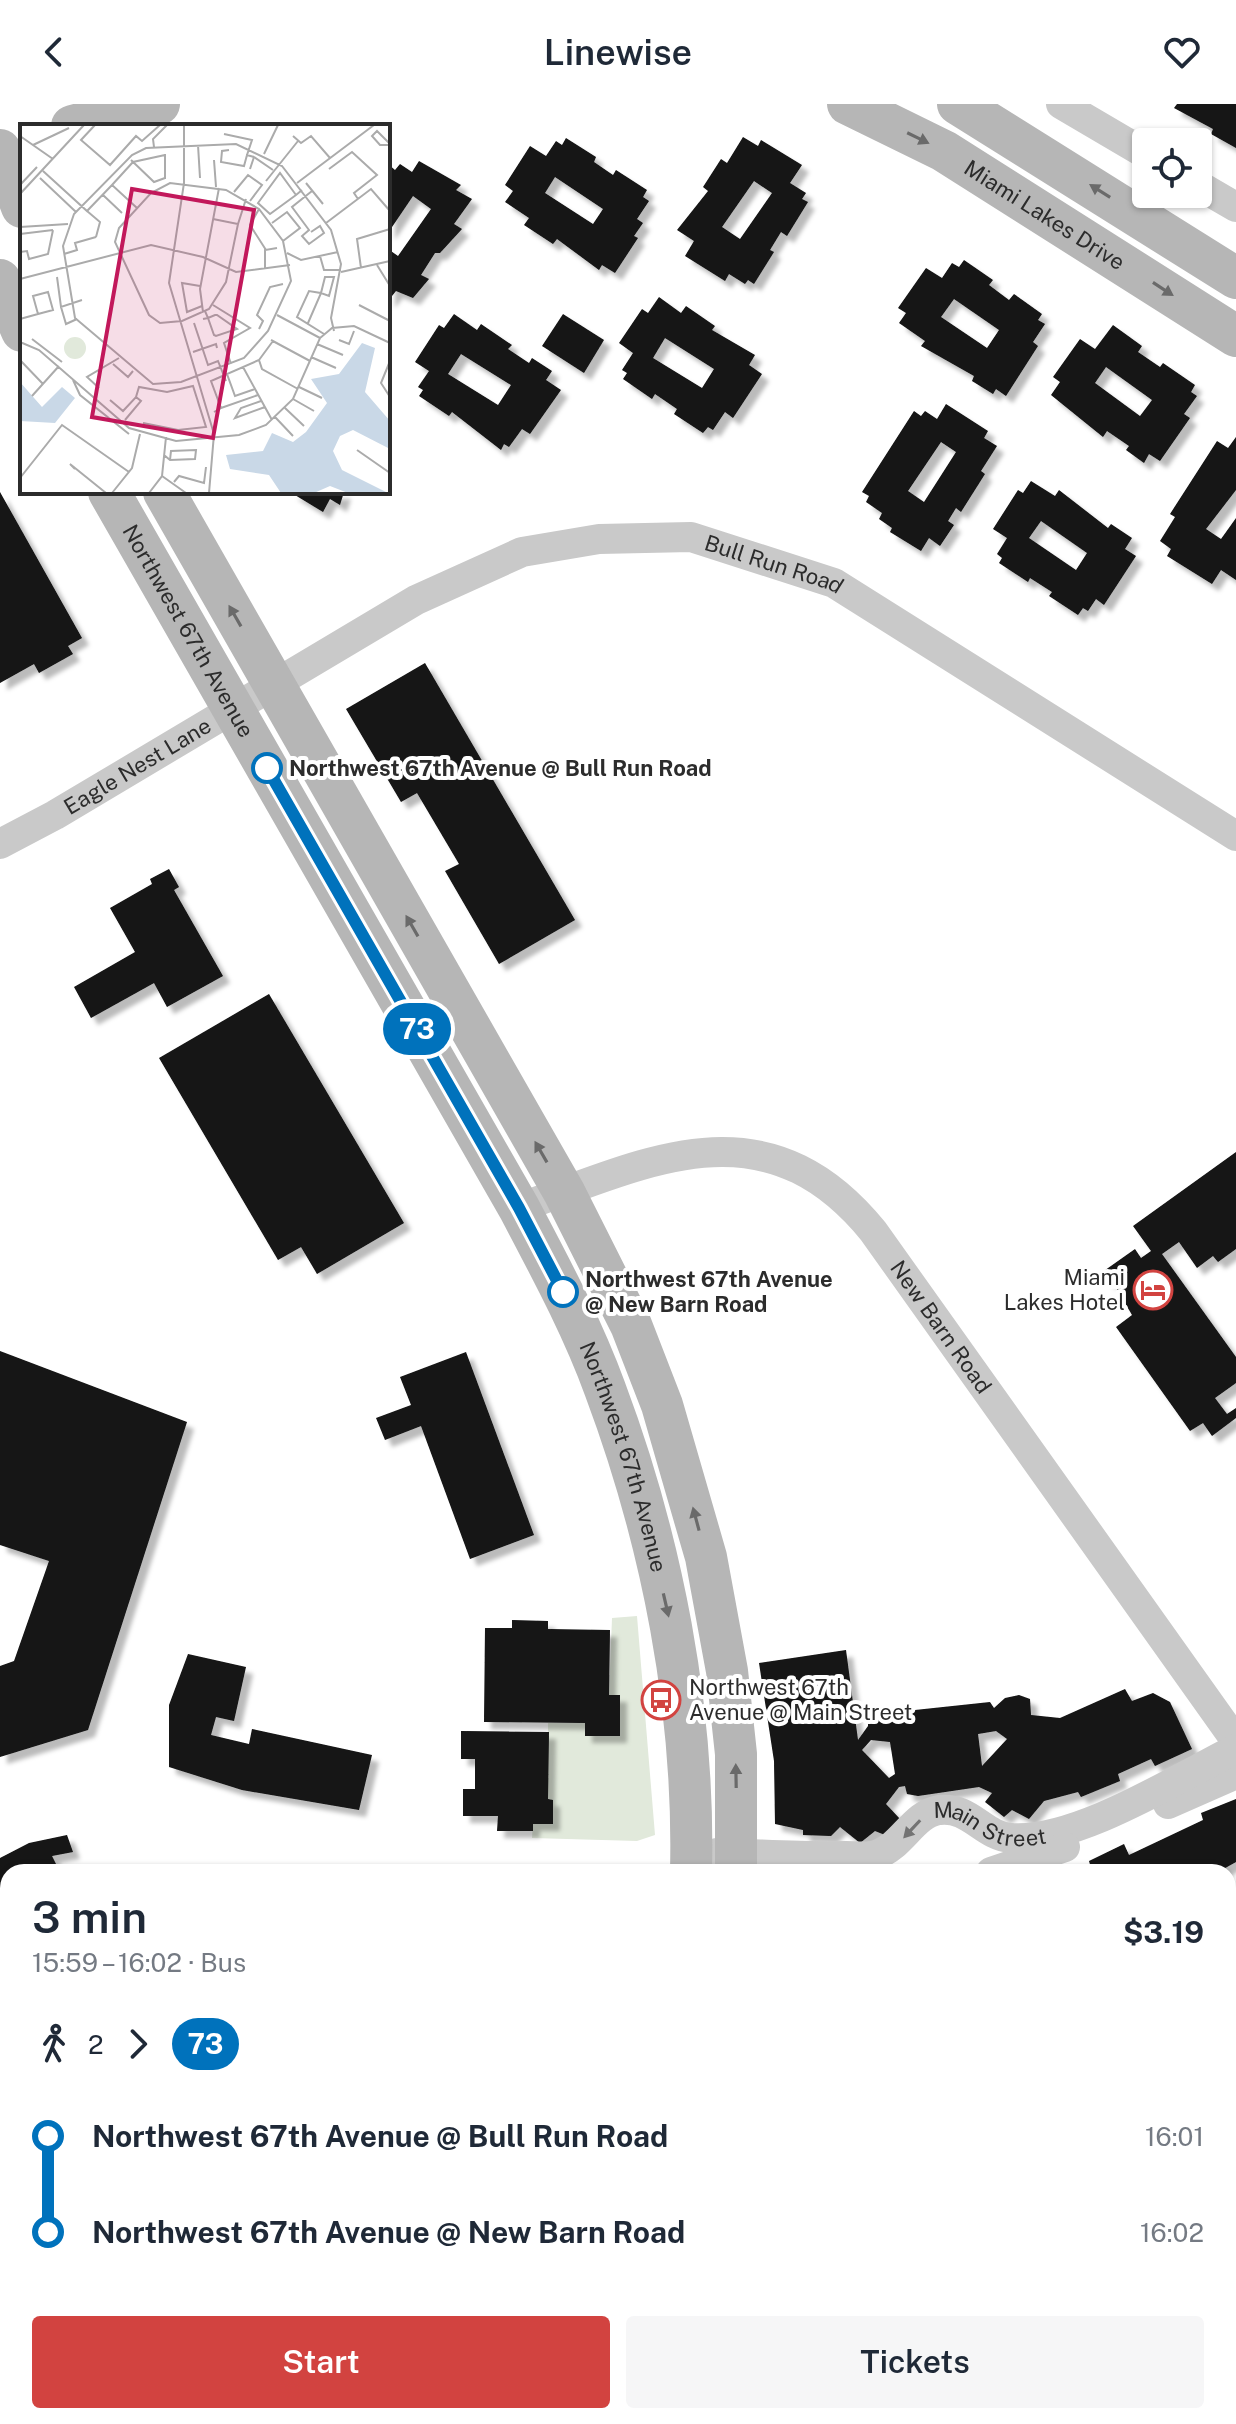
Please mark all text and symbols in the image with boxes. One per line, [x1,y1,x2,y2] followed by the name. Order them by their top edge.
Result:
[32,30,76,74] icon: back
[1160,30,1204,74] icon: heart
[544,31,692,73] text: Linewise
[20,124,390,494] inset map
[1132,128,1212,208] map controls
[1132,128,1212,208] button: locate
[906,131,930,145] one-way arrow
[960,154,1130,275] street label: Miami Lakes Drive
[1089,184,1111,198] one-way arrow
[1153,281,1174,296] one-way arrow
[117,520,260,742] street label: Northwest 67th Avenue
[702,529,848,599] street label: Bull Run Road
[228,605,242,628] one-way arrow
[59,712,216,820] street label: Eagle Nest Lane
[252,753,282,783] marker: Northwest 67th Avenue @ Bull Run Road
[289,755,712,781] place label: Northwest 67th Avenue @ Bull Run Road
[405,915,419,938] one-way arrow
[381,1003,453,1055] line badge: 73
[399,1012,435,1045] text: 73
[534,1141,548,1163] one-way arrow
[885,1255,997,1398] street label: New Barn Road
[1004,1264,1125,1315] place label: Miami Lakes Hotel
[585,1266,833,1317] place label: Northwest 67th Avenue @ New Barn Road
[1132,1269,1174,1311] hotel icon: Miami Lakes Hotel
[548,1277,578,1307] marker: Northwest 67th Avenue @ New Barn Road
[574,1337,672,1575] street label: Northwest 67th Avenue
[690,1507,702,1532] one-way arrow
[660,1593,672,1618] one-way arrow
[689,1674,912,1725] place label: Northwest 67th Avenue @ Main Street
[640,1679,682,1721] bus stop icon: Northwest 67th Avenue @ Main Street
[730,1763,742,1788] one-way arrow
[933,1796,1048,1851] street label: Main Street
[903,1819,921,1838] one-way arrow
[32,1891,147,1943] text: 3 min
[1123,1914,1204,1950] text: $3.19
[32,1947,246,1978] text: 15:59 – 16:02 · Bus
[32,2022,76,2066] icon: walk
[116,2022,160,2066] icon: forward
[188,2027,223,2060] text: 73
[88,2029,104,2060] text: 2
[92,2118,668,2154] text: Northwest 67th Avenue @ Bull Run Road
[1145,2121,1204,2152] text: 16:01
[92,2214,685,2250] text: Northwest 67th Avenue @ New Barn Road
[1140,2217,1204,2248] text: 16:02
[32,2316,610,2408] button: Start
[626,2316,1204,2408] button: Tickets

